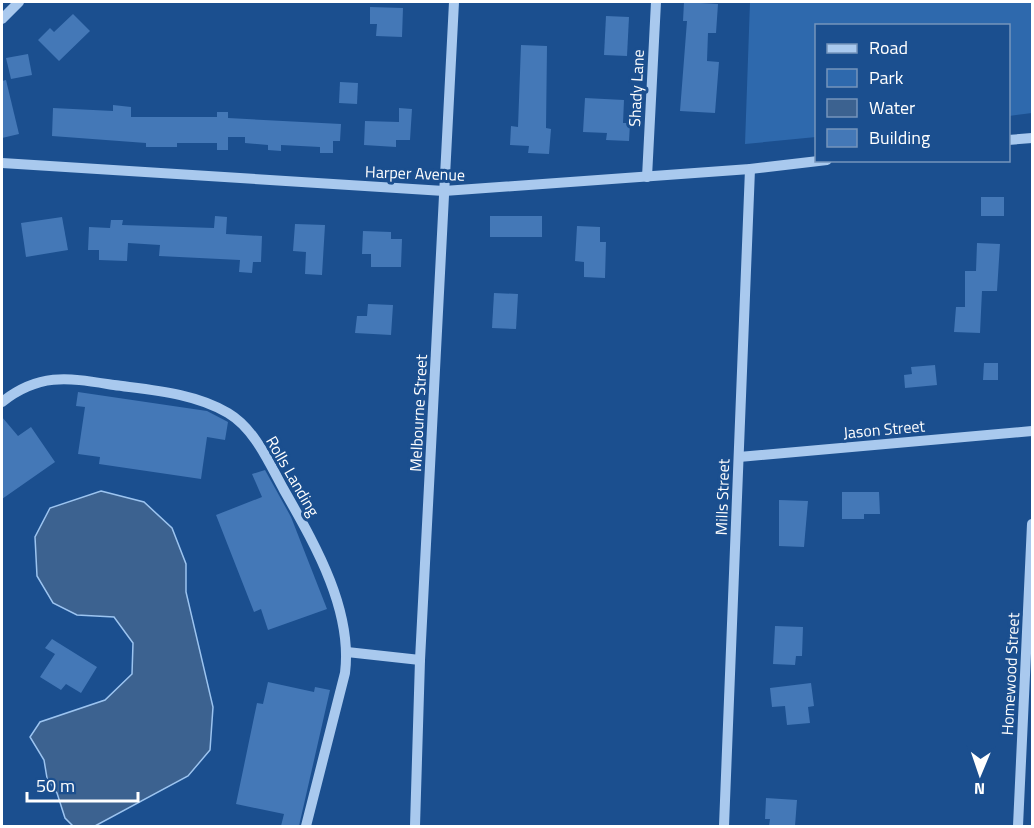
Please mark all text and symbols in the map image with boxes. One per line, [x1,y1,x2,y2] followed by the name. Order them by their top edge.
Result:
[815,24,1010,162] legend
[869,34,908,61] text: Road
[622,49,650,127] street label: Shady Lane
[869,64,904,91] text: Park
[869,94,915,121] text: Water
[869,124,930,151] text: Building
[365,159,465,187] street label: Harper Avenue
[403,353,433,472] street label: Melbourne Street
[842,413,926,445] street label: Jason Street
[260,431,326,521] street label: Rolls Landing
[709,458,735,536] street label: Mills Street
[995,612,1025,736] street label: Homewood Street
[950,744,1010,804] north arrow
[27,765,138,803] scale bar
[36,772,75,799] text: 50 m
[974,777,985,801] text: N

